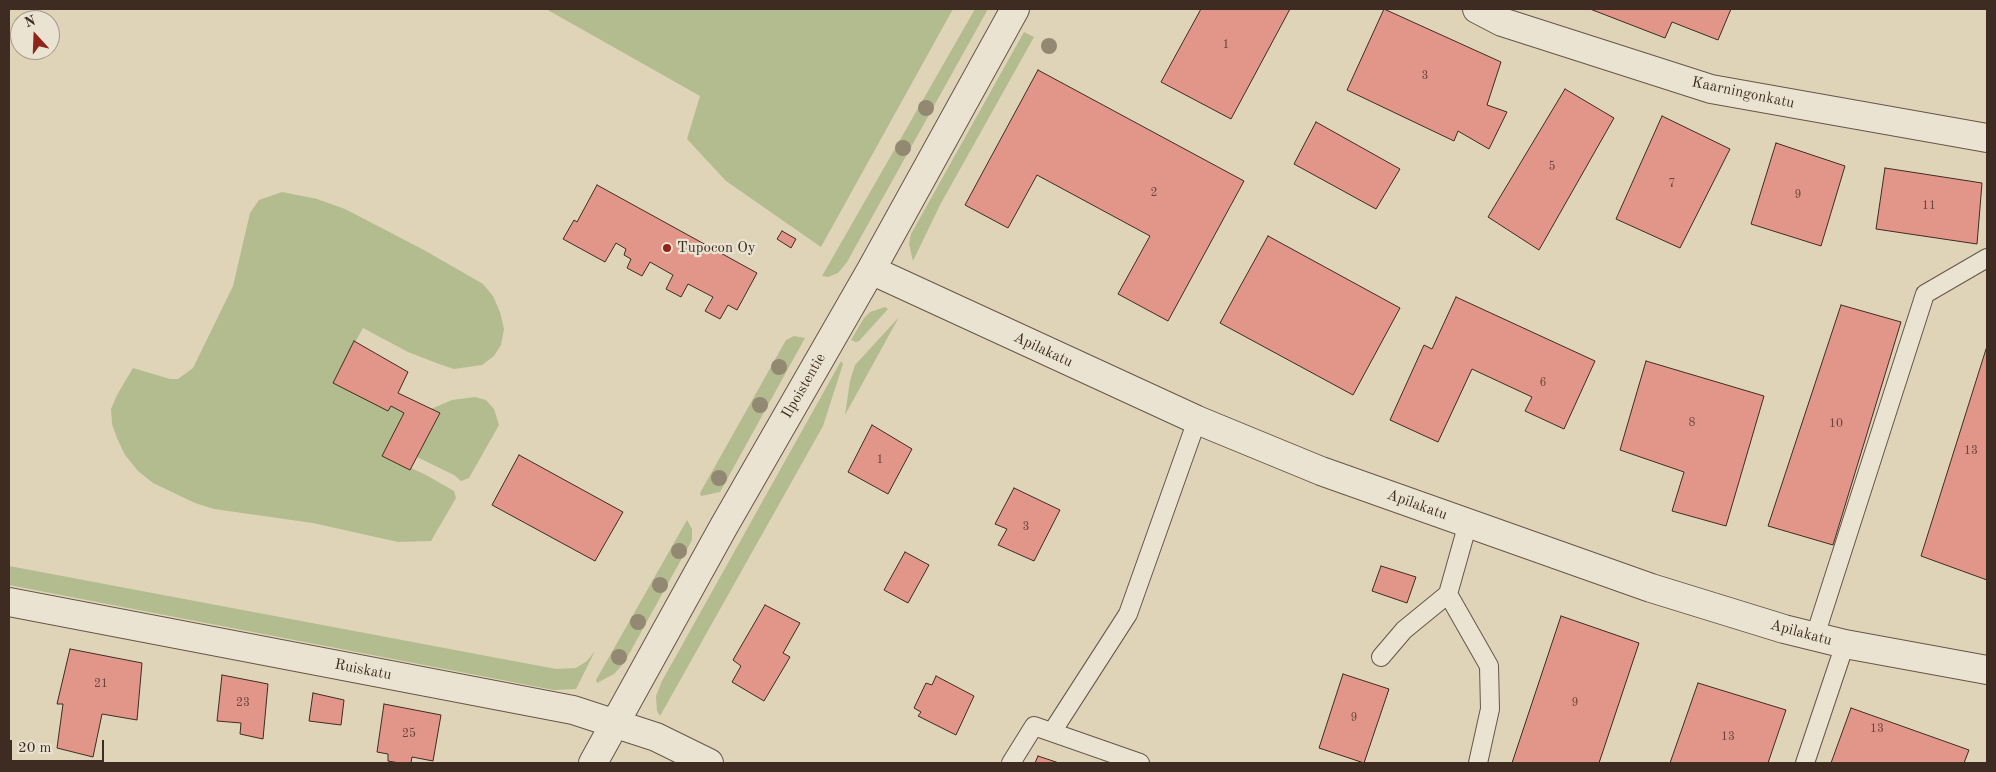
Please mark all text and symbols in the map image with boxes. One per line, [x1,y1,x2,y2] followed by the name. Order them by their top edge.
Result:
[10,10,60,60] north arrow
[23,13,38,30] text: N
[1223,38,1229,52] house number: 1
[1422,69,1428,83] house number: 3
[1690,73,1796,113] street label: Kaarningonkatu
[1549,160,1555,174] house number: 5
[1669,177,1675,191] house number: 7
[1151,186,1157,200] house number: 2
[1795,188,1801,202] house number: 9
[1922,199,1936,213] house number: 11
[677,239,756,257] place label: Tupocon Oy
[661,242,673,254] marker: Tupocon Oy
[1011,328,1075,372] street label: Apilakatu
[778,350,830,422] street label: Ilpoistentie
[1540,376,1546,390] house number: 6
[1689,416,1695,430] house number: 8
[1829,417,1843,431] house number: 10
[1964,444,1978,458] house number: 13
[877,453,883,467] house number: 1
[1384,486,1450,524] street label: Apilakatu
[1023,520,1029,534] house number: 3
[1768,616,1834,650] street label: Apilakatu
[333,656,393,684] street label: Ruiskatu
[94,677,108,691] house number: 21
[236,696,250,710] house number: 23
[1572,696,1578,710] house number: 9
[1351,711,1357,725] house number: 9
[1870,722,1884,736] house number: 13
[402,727,416,741] house number: 25
[12,730,106,762] scale bar
[1721,730,1735,744] house number: 13
[18,741,52,756] text: 20 m

